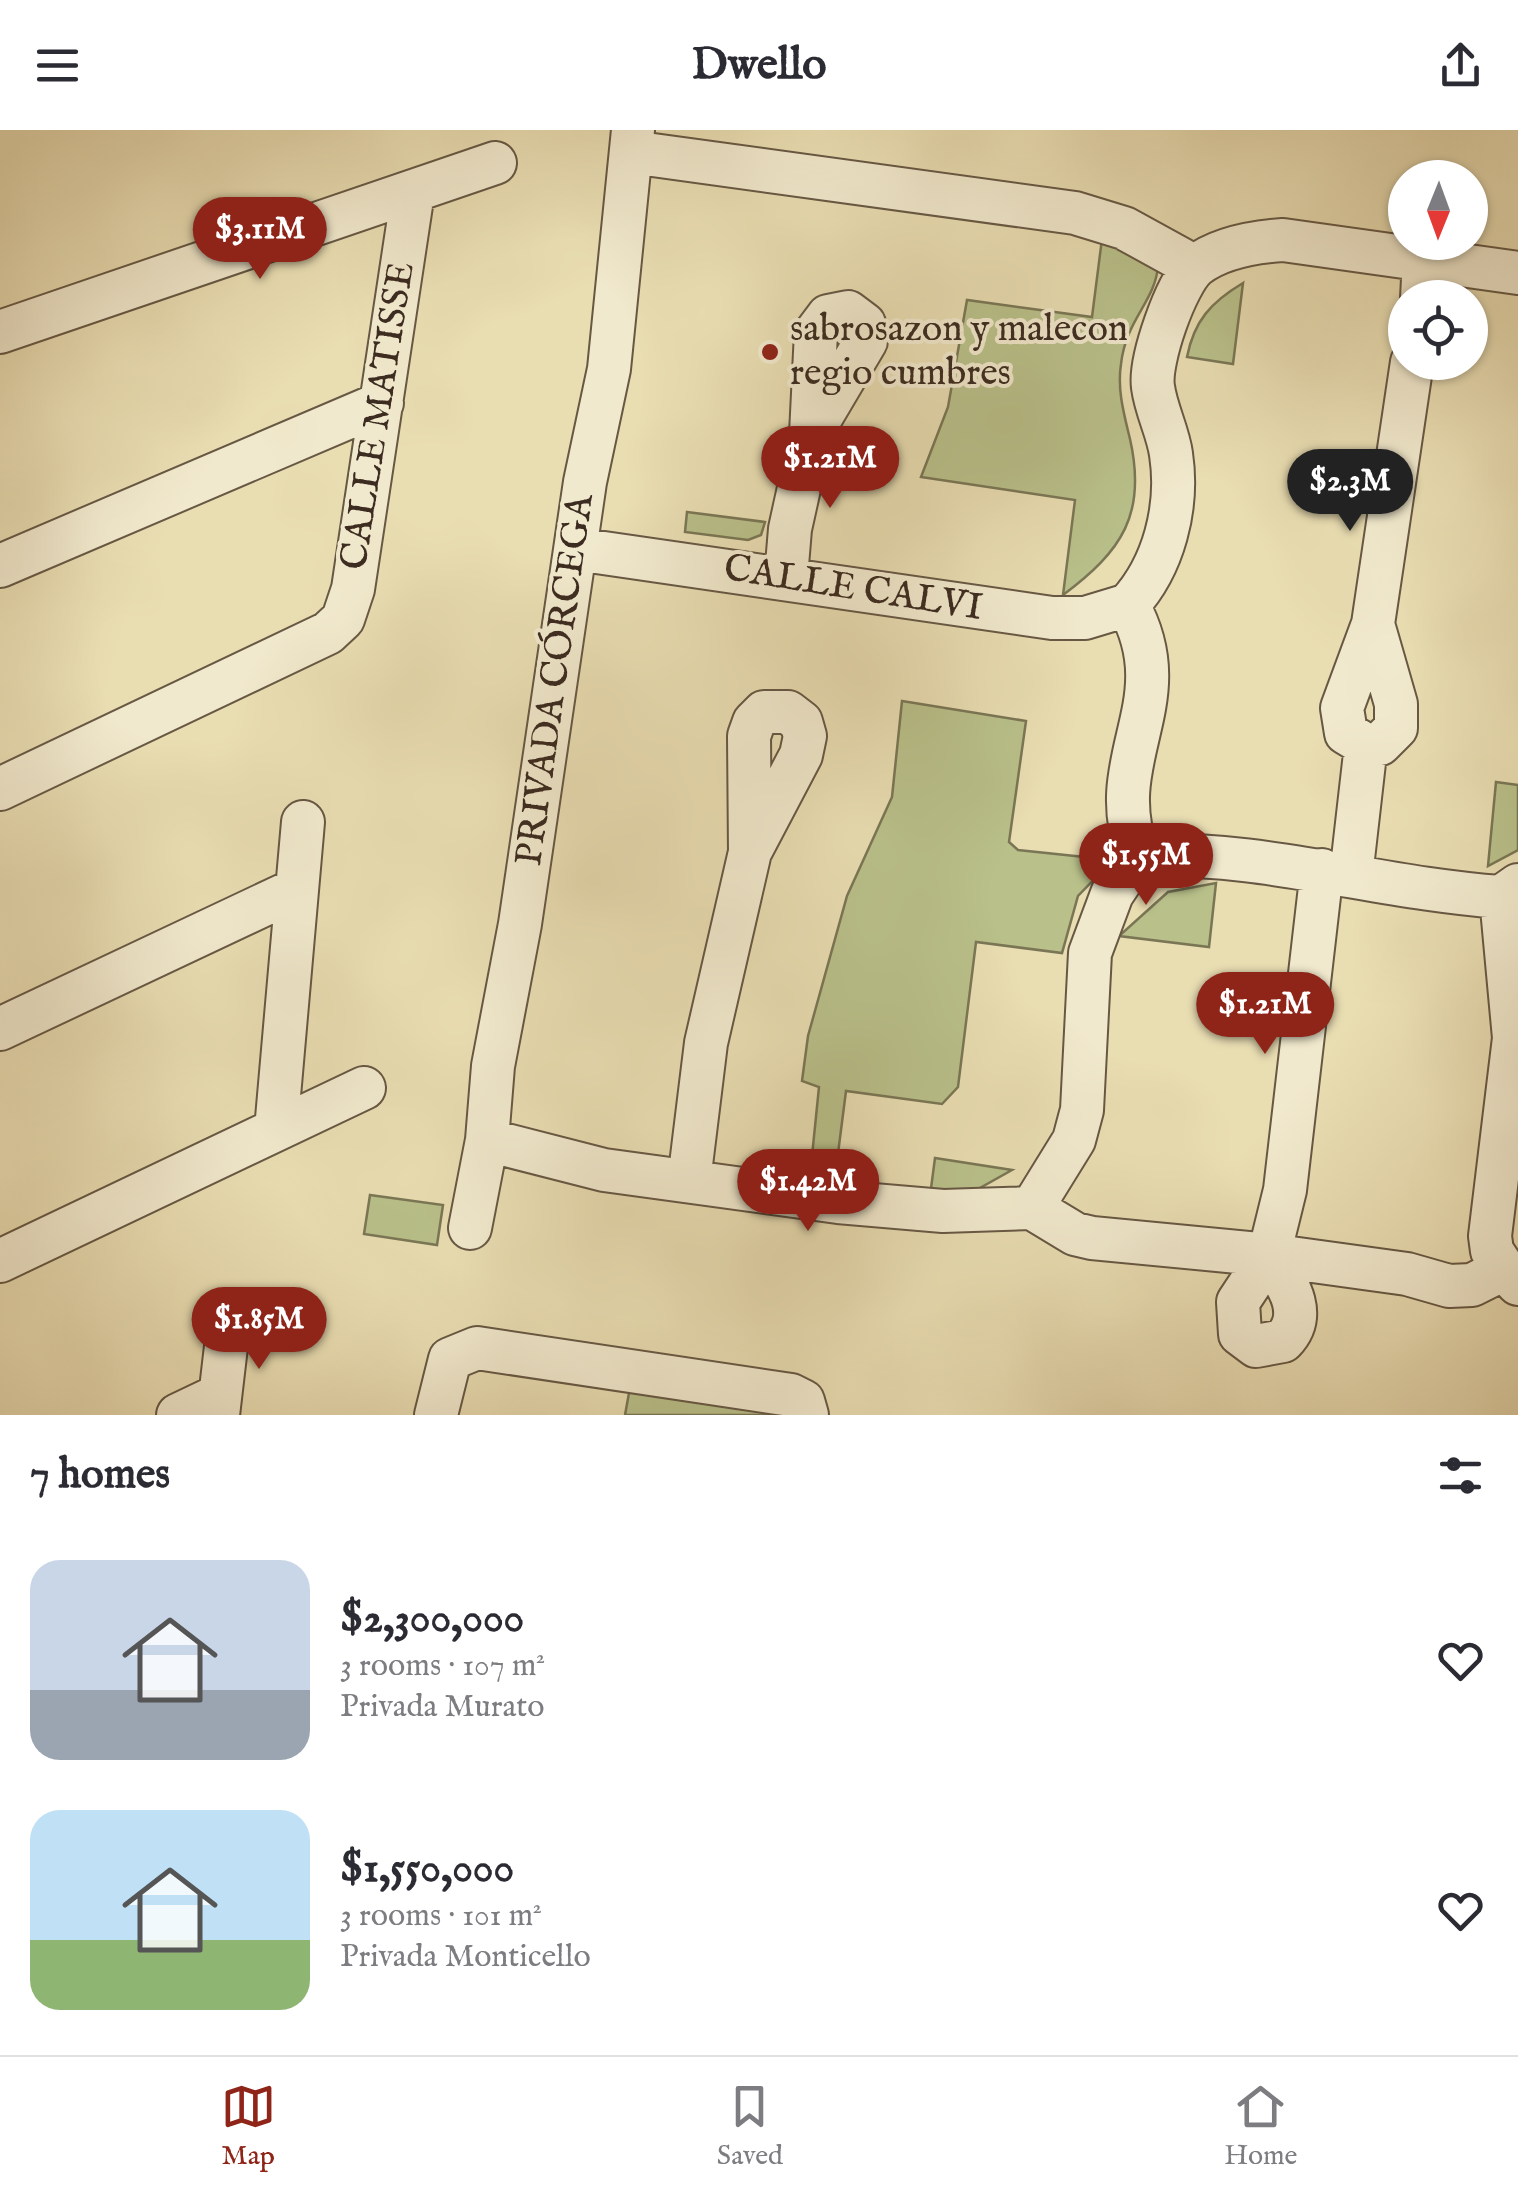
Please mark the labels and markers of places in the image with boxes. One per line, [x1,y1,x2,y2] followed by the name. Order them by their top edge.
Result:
[179,197,341,282] pin: $3.11M
[790,306,1128,398] place label: sabrosazon y malecon regio cumbres
[759,341,781,363] marker: sabrosazon y malecon regio cumbres
[749,426,911,511] pin: $1.21M
[1280,449,1420,534] pin: $2.3M
[1065,823,1227,908] pin: $1.55M
[1184,972,1346,1057] pin: $1.21M
[727,1149,889,1234] pin: $1.42M
[178,1287,340,1372] pin: $1.85M

